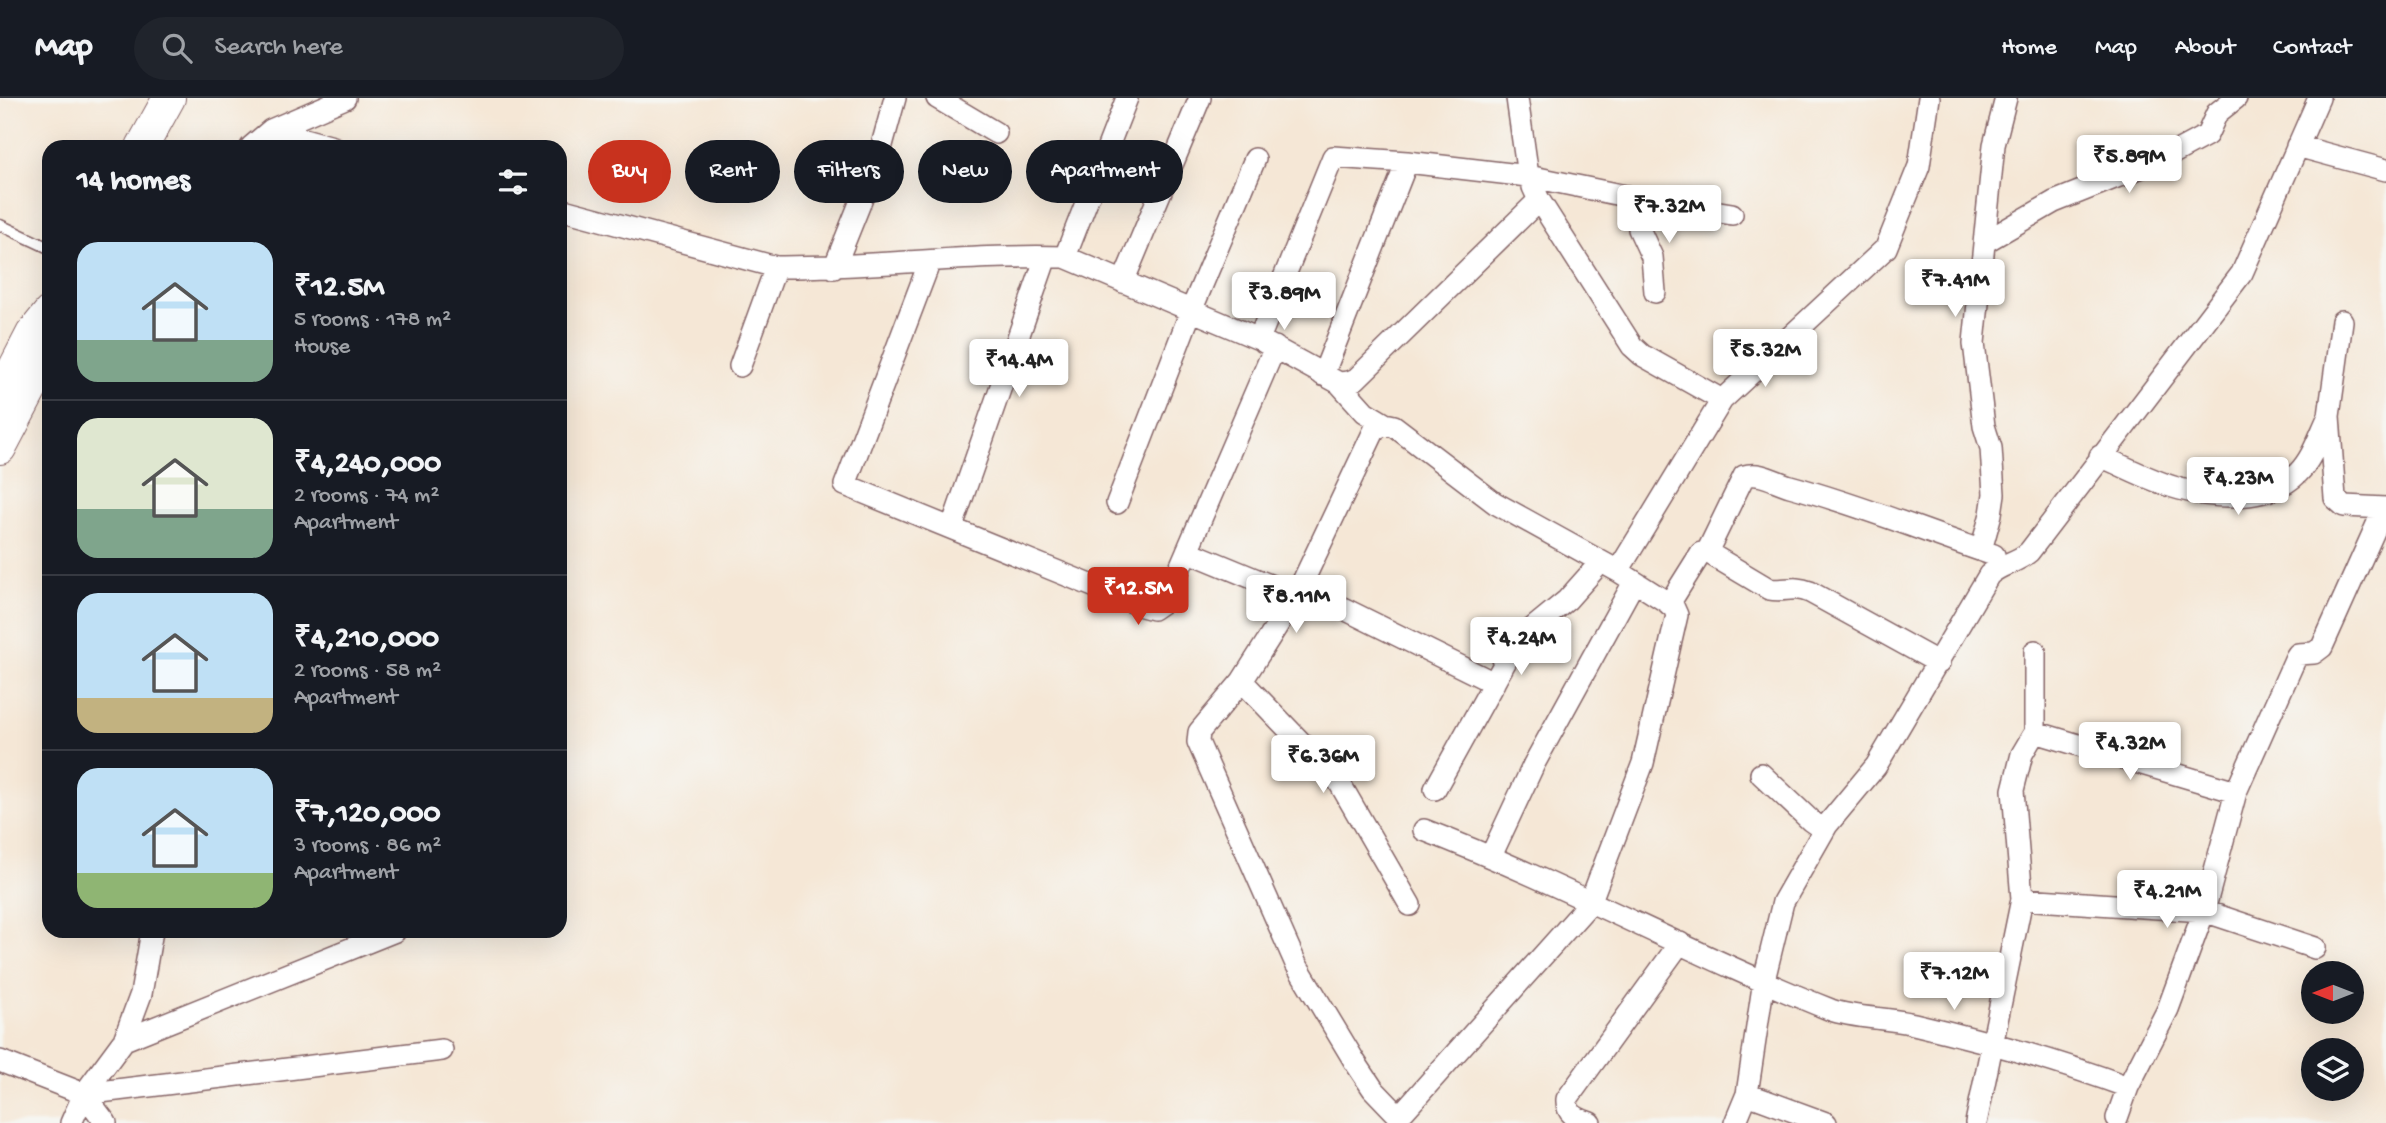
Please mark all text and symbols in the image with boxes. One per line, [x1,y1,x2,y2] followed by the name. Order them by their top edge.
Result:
[134,17,624,80] search box
[35,29,92,67] text: Map
[158,29,196,67] icon: search
[214,33,343,64] text: Search here
[2001,34,2057,63] text: Home
[2095,34,2137,63] text: Map
[2175,34,2235,63] text: About
[2273,34,2351,63] text: Contact
[2072,136,2186,195] pin: ₹5.89M
[588,140,671,203] chip: Buy
[685,140,780,203] chip: Rent
[794,140,904,203] chip: Filters
[918,140,1012,203] chip: New
[1026,140,1183,203] chip: Apartment
[2093,144,2165,171] text: ₹5.89M
[494,163,532,201] icon: filters
[77,165,190,200] text: 14 homes
[1612,186,1726,245] pin: ₹7.32M
[1633,194,1705,221] text: ₹7.32M
[1898,260,2012,319] pin: ₹7.41M
[1921,268,1989,295] text: ₹7.41M
[133,270,217,354] icon: home
[294,272,384,307] text: ₹12.5M
[1227,272,1341,332] pin: ₹3.89M
[1248,281,1320,308] text: ₹3.89M
[294,307,451,334] text: 5 rooms · 178 m²
[1708,330,1822,389] pin: ₹5.32M
[294,334,350,361] text: House
[1729,338,1801,365] text: ₹5.32M
[962,340,1076,399] pin: ₹14.4M
[985,348,1053,375] text: ₹14.4M
[133,446,217,530] icon: home
[294,448,441,483] text: ₹4,240,000
[2181,458,2295,517] pin: ₹4.23M
[2203,466,2273,493] text: ₹4.23M
[294,483,439,510] text: 2 rooms · 74 m²
[294,510,398,537] text: Apartment
[1081,568,1195,627] pin: ₹12.5M
[1239,575,1353,635] pin: ₹8.11M
[1104,576,1173,603] text: ₹12.5M
[1262,584,1330,611] text: ₹8.11M
[1464,618,1578,677] pin: ₹4.24M
[133,621,217,705] icon: home
[294,623,439,658] text: ₹4,210,000
[1486,626,1556,653] text: ₹4.24M
[294,658,441,685] text: 2 rooms · 58 m²
[294,685,398,712] text: Apartment
[2073,722,2187,782] pin: ₹4.32M
[2095,731,2165,758] text: ₹4.32M
[1266,736,1380,795] pin: ₹6.36M
[1287,744,1359,771] text: ₹6.36M
[133,796,217,880] icon: home
[294,798,441,833] text: ₹7,120,000
[294,833,441,860] text: 3 rooms · 86 m²
[294,860,398,887] text: Apartment
[2110,870,2224,930] pin: ₹4.21M
[2133,879,2201,906] text: ₹4.21M
[1897,953,2011,1012] pin: ₹7.12M
[1920,961,1988,988] text: ₹7.12M
[2301,961,2364,1024] north arrow
[2301,961,2364,1101] map controls
[2301,1038,2364,1101] button: layers

